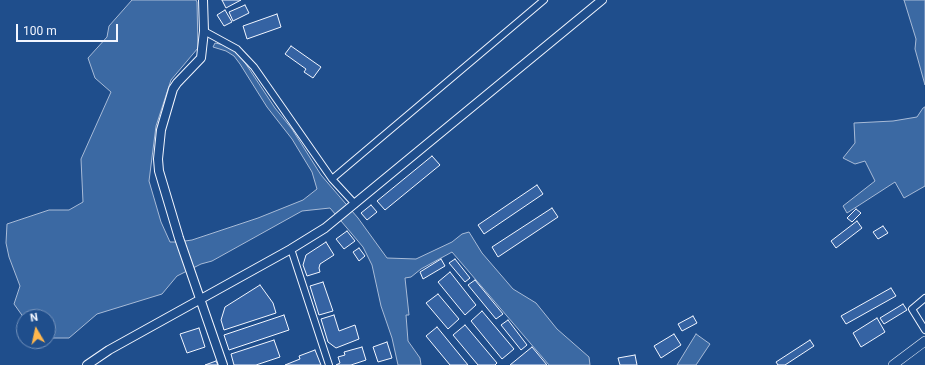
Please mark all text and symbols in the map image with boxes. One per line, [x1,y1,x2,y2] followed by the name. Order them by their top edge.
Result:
[18,16,120,42] scale bar
[23,24,57,38] text: 100 m
[16,309,56,349] north arrow
[29,311,39,325] text: N

